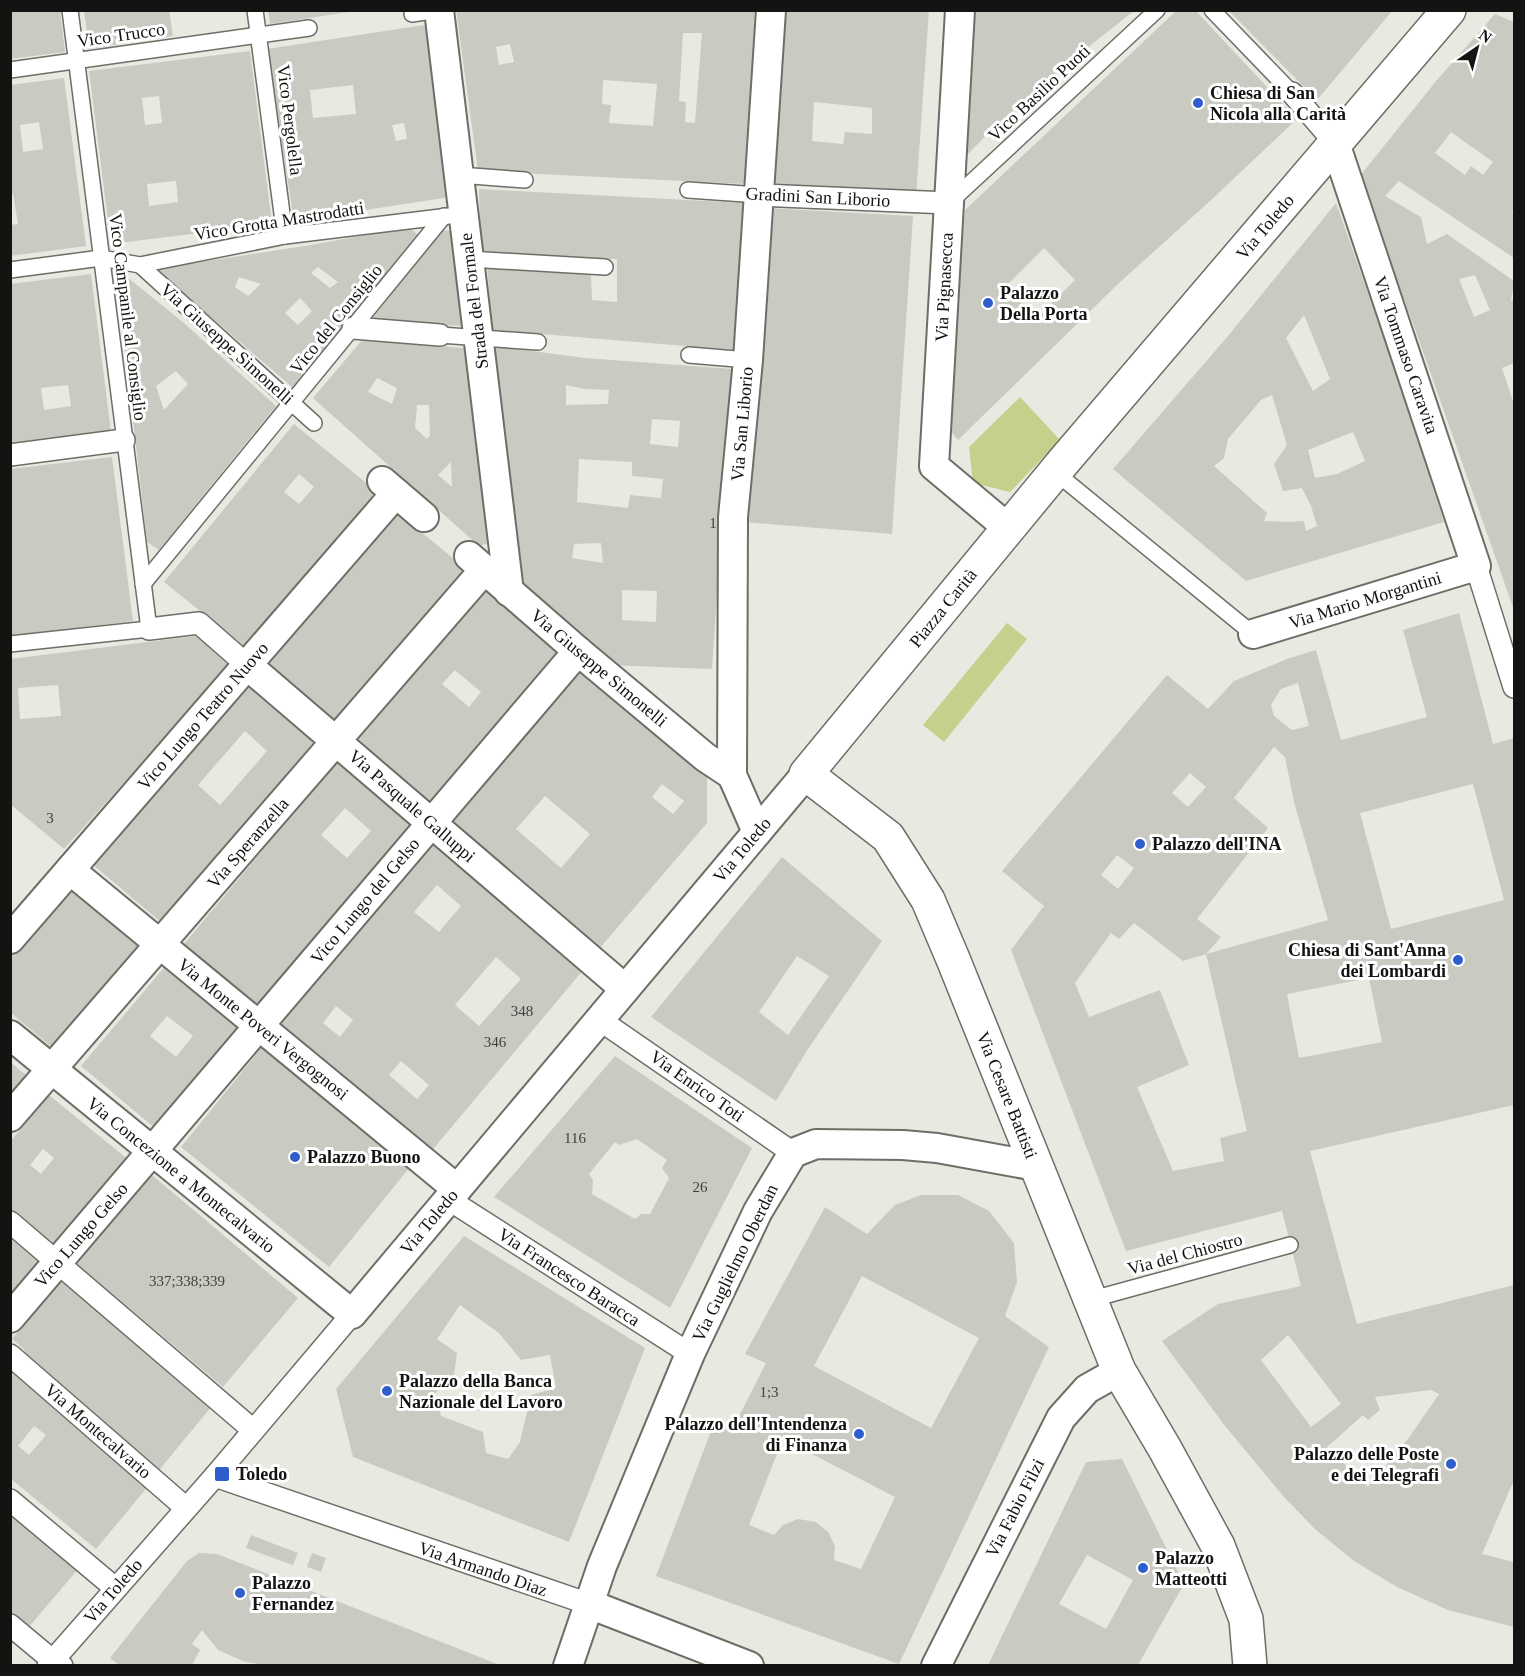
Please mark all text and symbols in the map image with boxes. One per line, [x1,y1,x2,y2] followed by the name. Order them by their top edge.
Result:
[1447,18,1507,78] north arrow
[76,19,166,51] street label: Vico Trucco
[1476,26,1495,47] text: N
[984,41,1094,145] street label: Vico Basilio Puoti
[273,64,307,176] street label: Vico Pergolella
[1210,83,1346,124] place label: Chiesa di San Nicola alla Carità
[1191,96,1205,110] marker: Chiesa di San Nicola alla Carità
[745,183,891,211] street label: Gradini San Liborio
[1232,190,1298,264] street label: Via Toledo
[193,198,365,244] street label: Vico Grotta Mastrodatti
[105,212,151,422] street label: Vico Campanile al Consiglio
[456,232,492,370] street label: Strada del Formale
[931,232,957,342] street label: Via Pignasecca
[286,260,386,378] street label: Vico del Consiglio
[1370,274,1442,436] street label: Via Tommaso Caravita
[156,279,298,409] street label: Via Giuseppe Simonelli
[1000,283,1087,324] place label: Palazzo Della Porta
[981,296,995,310] marker: Palazzo Della Porta
[727,366,757,482] street label: Via San Liborio
[709,515,717,531] house number: 1
[905,565,981,651] street label: Piazza Carità
[1286,567,1444,633] street label: Via Mario Morgantini
[527,605,671,731] street label: Via Giuseppe Simonelli
[134,638,272,794] street label: Vico Lungo Teatro Nuovo
[345,746,479,866] street label: Via Pasquale Galluppi
[203,794,293,892] street label: Via Speranzella
[46,810,54,826] house number: 3
[709,813,775,887] street label: Via Toledo
[306,834,424,968] street label: Vico Lungo del Gelso
[1152,834,1281,854] place label: Palazzo dell'INA
[1133,837,1147,851] marker: Palazzo dell'INA
[1288,940,1446,981] place label: Chiesa di Sant'Anna dei Lombardi
[1451,953,1465,967] marker: Chiesa di Sant'Anna dei Lombardi
[174,954,352,1104] street label: Via Monte Poveri Vergognosi
[511,1003,533,1019] house number: 348
[972,1029,1042,1161] street label: Via Cesare Battisti
[484,1034,507,1050] house number: 346
[646,1046,748,1126] street label: Via Enrico Toti
[83,1093,279,1257] street label: Via Concezione a Montecalvario
[564,1130,586,1146] house number: 116
[307,1147,421,1167] place label: Palazzo Buono
[288,1150,302,1164] marker: Palazzo Buono
[30,1179,132,1291] street label: Vico Lungo Gelso
[693,1179,708,1195] house number: 26
[688,1181,782,1345] street label: Via Guglielmo Oberdan
[396,1185,462,1259] street label: Via Toledo
[494,1224,644,1330] street label: Via Francesco Baracca
[1125,1229,1245,1279] street label: Via del Chiostro
[149,1273,225,1289] house number: 337;338;339
[399,1371,563,1412] place label: Palazzo della Banca Nazionale del Lavoro
[41,1379,155,1483] street label: Via Montecalvario
[380,1384,394,1398] marker: Palazzo della Banca Nazionale del Lavoro
[759,1384,779,1400] house number: 1;3
[665,1414,847,1455] place label: Palazzo dell'Intendenza di Finanza
[852,1427,866,1441] marker: Palazzo dell'Intendenza di Finanza
[1294,1444,1439,1485] place label: Palazzo delle Poste e dei Telegrafi
[982,1455,1048,1561] street label: Via Fabio Filzi
[1444,1457,1458,1471] marker: Palazzo delle Poste e dei Telegrafi
[236,1464,287,1484] place label: Toledo
[213,1465,231,1483] marker: Toledo
[416,1538,550,1600] street label: Via Armando Diaz
[1155,1548,1227,1589] place label: Palazzo Matteotti
[80,1555,146,1627] street label: Via Toledo
[1136,1561,1150,1575] marker: Palazzo Matteotti
[252,1573,334,1614] place label: Palazzo Fernandez
[233,1586,247,1600] marker: Palazzo Fernandez

